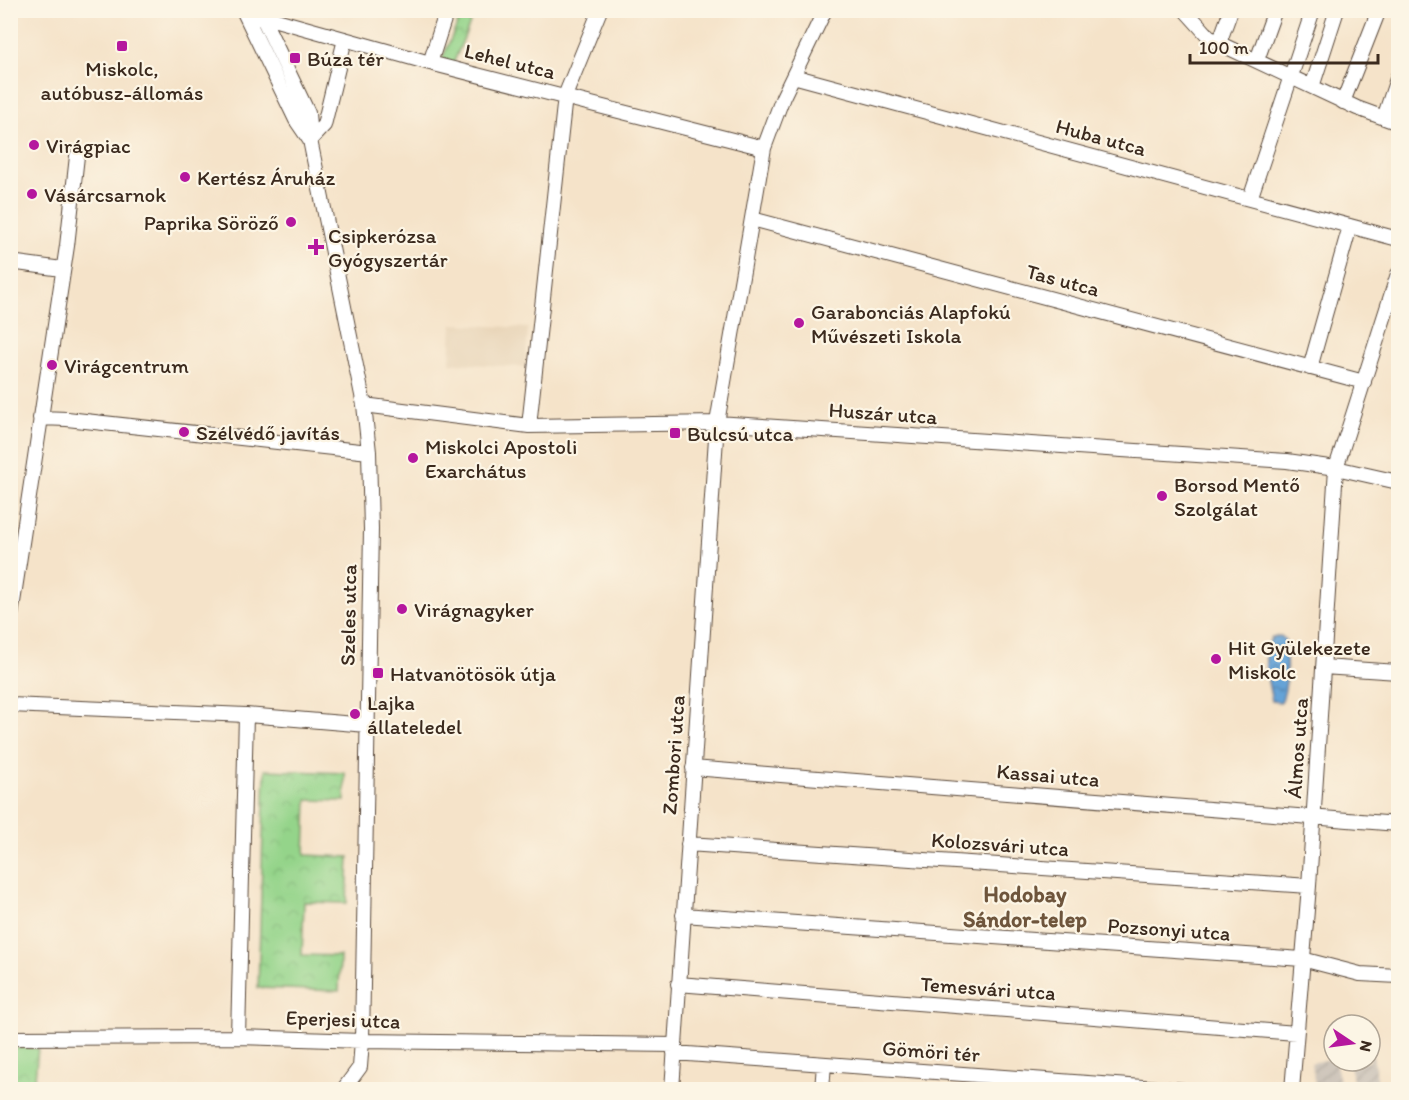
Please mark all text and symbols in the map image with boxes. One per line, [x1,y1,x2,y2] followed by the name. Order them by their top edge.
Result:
[1190,27,1378,65] scale bar
[1199,37,1249,59] text: 100 m
[462,38,558,84] street label: Lehel utca
[115,39,129,53] marker: Miskolc, autóbusz-állomás
[307,46,384,71] place label: Búza tér
[288,51,302,65] marker: Búza tér
[41,56,203,105] place label: Miskolc, autóbusz-állomás
[1053,113,1149,161] street label: Huba utca
[46,133,131,158] place label: Virágpiac
[27,138,41,152] marker: Virágpiac
[197,165,336,190] place label: Kertész Áruház
[178,170,192,184] marker: Kertész Áruház
[44,182,166,207] place label: Vásárcsarnok
[25,187,39,201] marker: Vásárcsarnok
[144,210,279,235] place label: Paprika Söröző
[284,215,298,229] marker: Paprika Söröző
[328,223,448,272] place label: Csipkerózsa Gyógyszertár
[309,240,323,254] marker: Csipkerózsa Gyógyszertár
[1024,258,1102,302] street label: Tas utca
[811,299,1011,348] place label: Garabonciás Alapfokú Művészeti Iskola
[792,316,806,330] marker: Garabonciás Alapfokú Művészeti Iskola
[64,353,189,378] place label: Virágcentrum
[45,358,59,372] marker: Virágcentrum
[828,397,938,429] street label: Huszár utca
[196,420,340,445] place label: Szélvédő javítás
[687,421,793,446] place label: Bulcsú utca
[177,425,191,439] marker: Szélvédő javítás
[668,426,682,440] marker: Bulcsú utca
[425,434,577,483] place label: Miskolci Apostoli Exarchátus
[406,451,420,465] marker: Miskolci Apostoli Exarchátus
[1174,472,1300,521] place label: Borsod Mentő Szolgálat
[1155,489,1169,503] marker: Borsod Mentő Szolgálat
[335,564,361,666] street label: Szeles utca
[414,597,535,622] place label: Virágnagyker
[395,602,409,616] marker: Virágnagyker
[1228,635,1371,684] place label: Hit Gyülekezete Miskolc
[1209,652,1223,666] marker: Hit Gyülekezete Miskolc
[390,661,556,686] place label: Hatvanötösök útja
[371,666,385,680] marker: Hatvanötösök útja
[367,690,462,739] place label: Lajka állateledel
[656,694,690,816] street label: Zombori utca
[1281,697,1313,799] street label: Álmos utca
[348,707,362,721] marker: Lajka állateledel
[996,758,1100,792] street label: Kassai utca
[930,827,1070,861] street label: Kolozsvári utca
[963,881,1087,933] district label: Hodobay Sándor-telep
[1107,912,1231,946] street label: Pozsonyi utca
[920,971,1056,1005] street label: Temesvári utca
[285,1005,401,1033] street label: Eperjesi utca
[1322,1013,1382,1073] north arrow
[881,1035,981,1067] street label: Gömöri tér
[1356,1039,1377,1054] text: N

